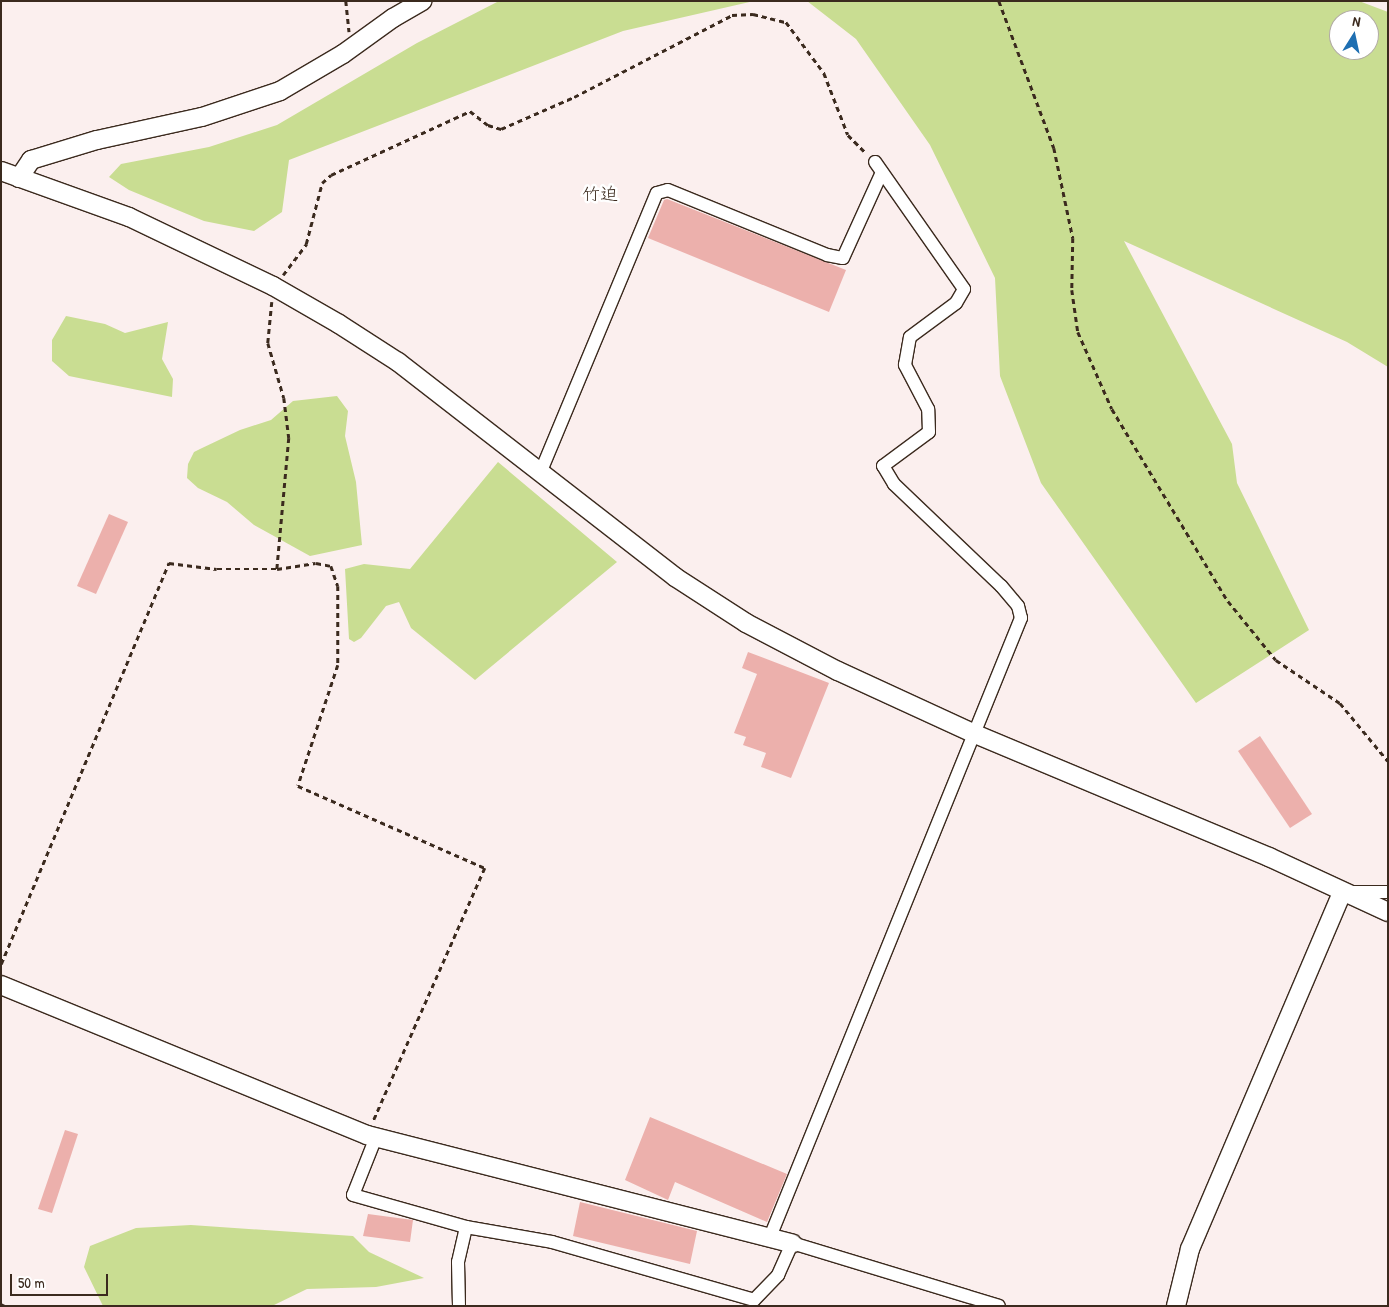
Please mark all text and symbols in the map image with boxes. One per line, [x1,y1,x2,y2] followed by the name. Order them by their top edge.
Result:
[1329,10,1379,60] north arrow
[1351,11,1362,31] text: N
[582,183,618,205] district label: 竹迫
[12,1264,110,1296] scale bar
[18,1272,45,1293] text: 50 m

